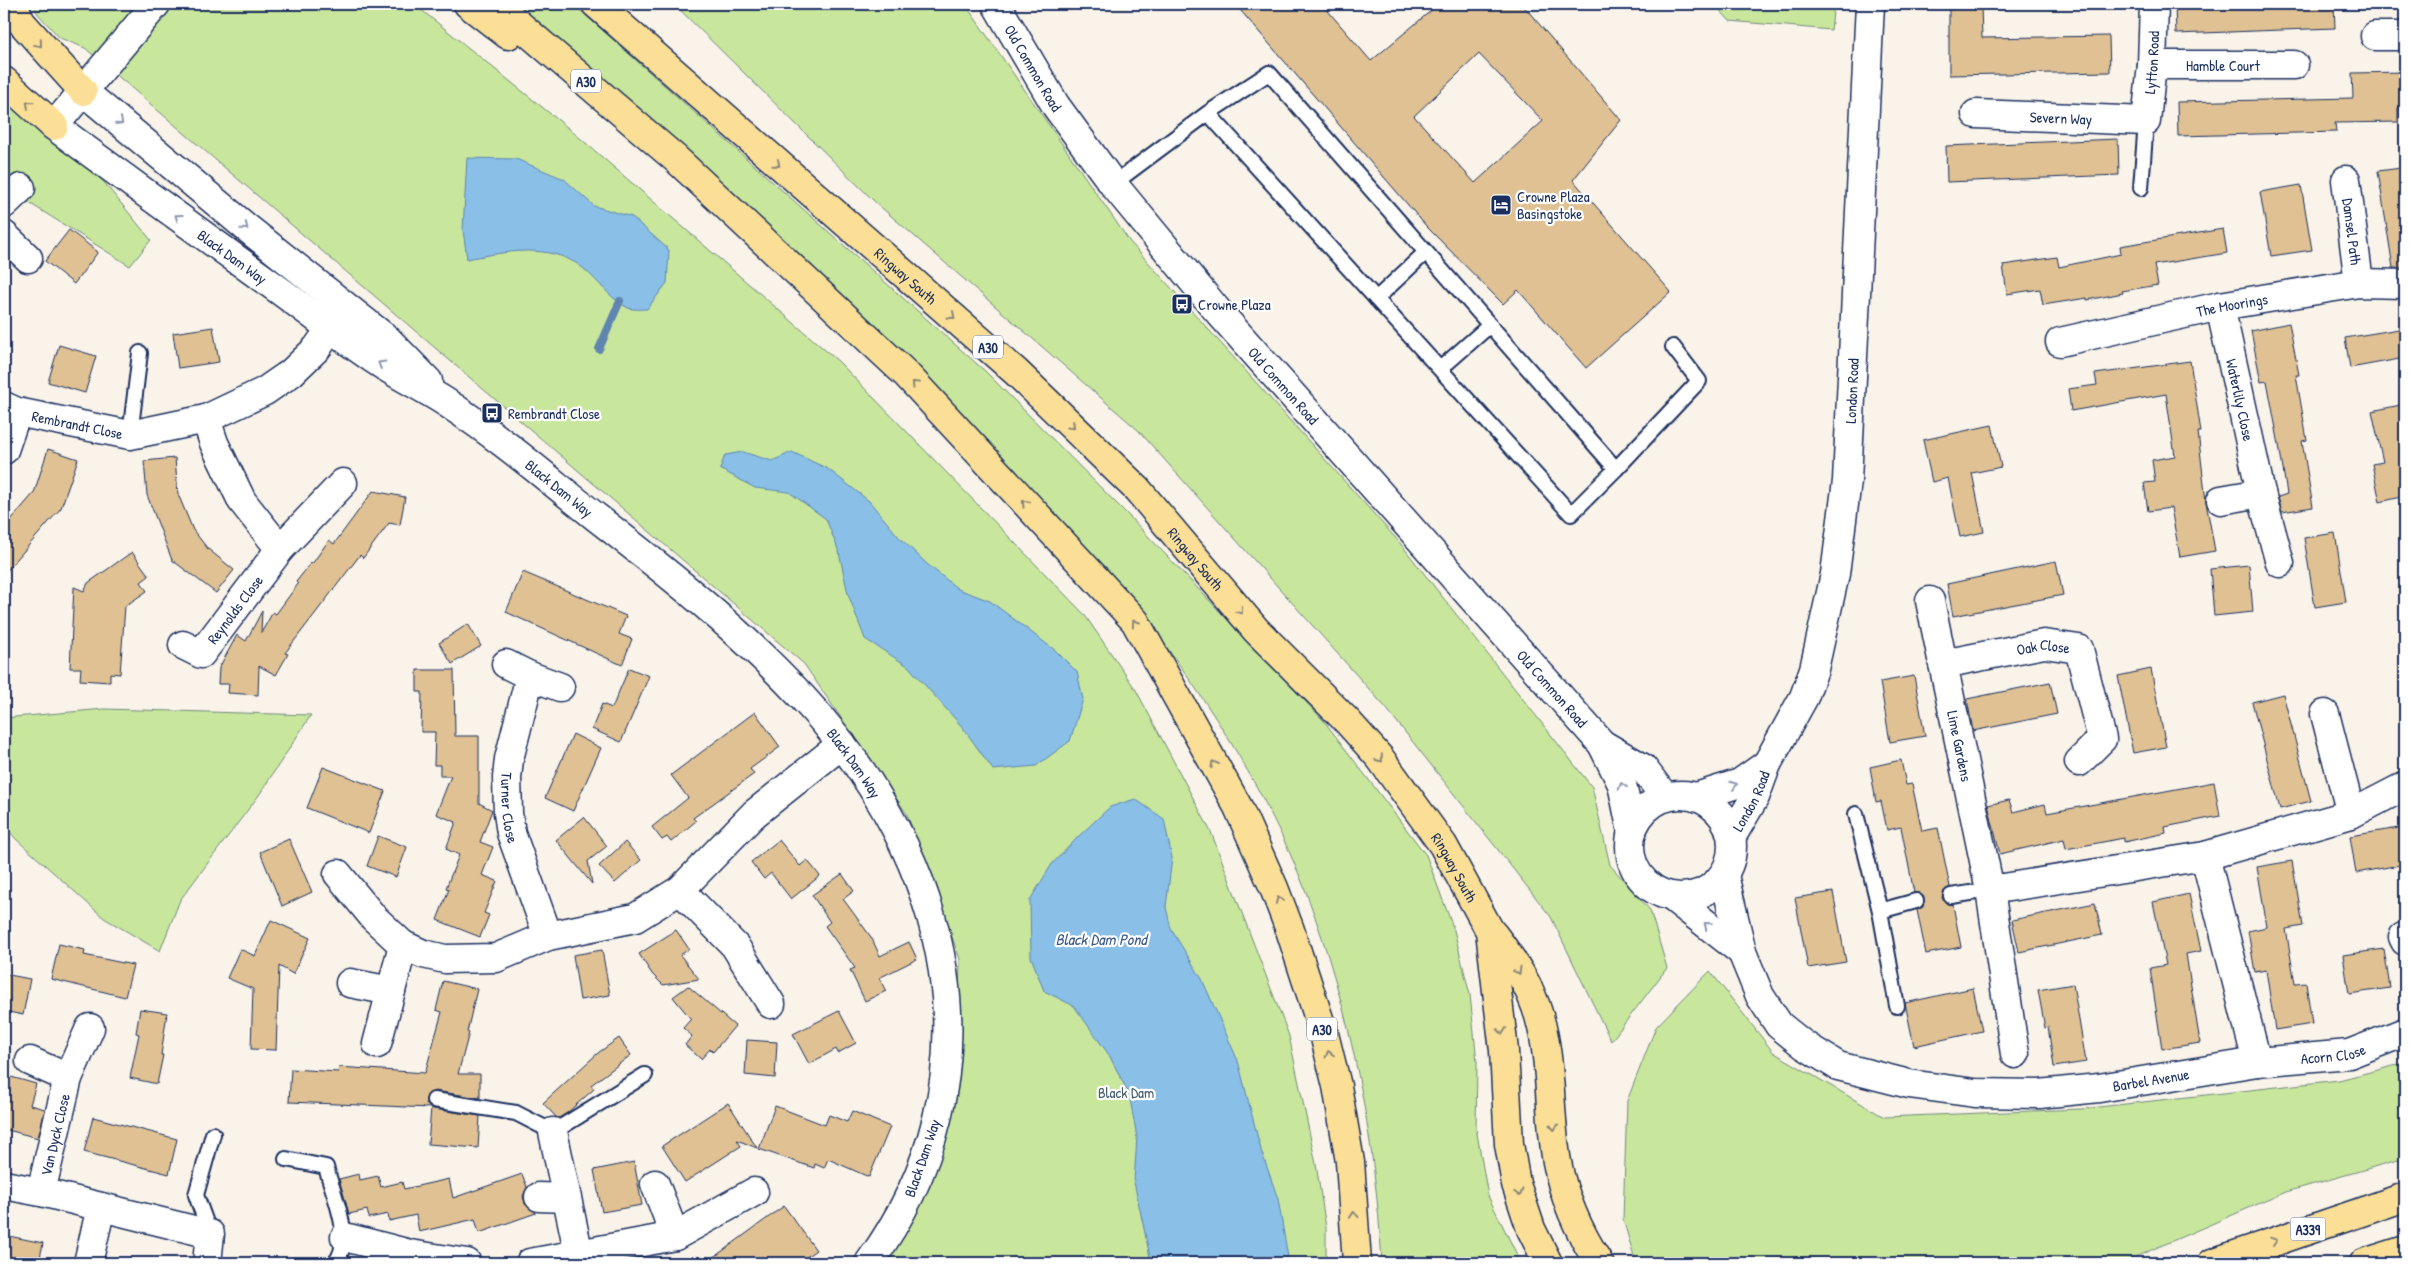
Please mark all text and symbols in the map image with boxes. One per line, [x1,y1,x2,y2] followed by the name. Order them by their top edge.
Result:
[1000,21,1067,116] street label: Old Common Road
[2138,30,2164,95] street label: Lytton Road
[34,38,42,47] one-way arrow
[2186,55,2261,76] street label: Hamble Court
[571,70,601,92] road number: A30
[25,101,34,110] one-way arrow
[2029,106,2093,129] street label: Severn Way
[115,117,124,126] one-way arrow
[771,158,780,166] one-way arrow
[1517,186,1590,224] place label: Crowne Plaza Basingstoke
[1489,193,1513,217] hotel icon: Crowne Plaza Basingstoke
[2338,197,2367,266] street label: Damsel Path
[174,214,184,223] one-way arrow
[239,221,248,229] one-way arrow
[194,224,272,289] street label: Black Dam Way
[870,242,942,309] street label: Ringway South
[2194,288,2269,322] street label: The Moorings
[1170,292,1194,316] bus stop icon: Crowne Plaza
[1198,294,1271,315] place label: Crowne Plaza
[947,310,956,319] one-way arrow
[973,336,1003,358] road number: A30
[1244,342,1324,429] street label: Old Common Road
[2221,357,2260,443] street label: Waterlily Close
[1839,358,1863,424] street label: London Road
[377,360,386,370] one-way arrow
[912,380,921,389] one-way arrow
[480,401,504,425] bus stop icon: Rembrandt Close
[508,403,600,424] place label: Rembrandt Close
[30,405,125,444] street label: Rembrandt Close
[1066,420,1075,429] one-way arrow
[521,454,598,521] street label: Black Dam Way
[1022,499,1031,508] one-way arrow
[1163,523,1229,595] street label: Ringway South
[202,571,267,648] street label: Reynolds Close
[1235,605,1244,614] one-way arrow
[1132,619,1141,629] one-way arrow
[2015,633,2071,660] street label: Oak Close
[1512,645,1593,732] street label: Old Common Road
[1942,709,1978,783] street label: Lime Gardens
[823,723,886,802] street label: Black Dam Way
[1374,753,1382,762] one-way arrow
[1210,761,1220,770] one-way arrow
[1727,768,1774,835] street label: London Road
[496,771,524,846] street label: Turner Close
[1729,781,1738,791] one-way arrow
[1617,783,1627,791] one-way arrow
[1427,828,1483,906] street label: Ringway South
[1275,896,1285,905] one-way arrow
[1704,922,1713,930] one-way arrow
[1055,928,1149,950] water label: Black Dam Pond
[1512,965,1522,974] one-way arrow
[1307,1018,1337,1040] road number: A30
[1497,1027,1508,1035] one-way arrow
[2300,1038,2368,1069] street label: Acorn Close
[1324,1050,1335,1059] one-way arrow
[2111,1063,2191,1096] street label: Barbel Avenue
[1098,1082,1154,1103] park label: Black Dam
[35,1091,74,1178] street label: Van Dyck Close
[899,1116,945,1200] street label: Black Dam Way
[1548,1123,1559,1131] one-way arrow
[1513,1188,1523,1196] one-way arrow
[1349,1210,1360,1218] one-way arrow
[2290,1218,2326,1240] road number: A339
[2269,1237,2278,1247] one-way arrow

